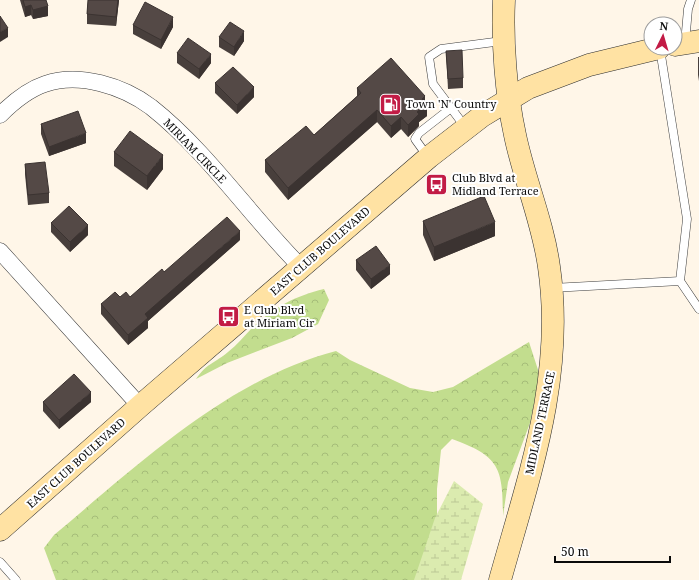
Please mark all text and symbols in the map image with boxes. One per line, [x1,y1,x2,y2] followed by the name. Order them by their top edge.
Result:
[643,16,683,56] north arrow
[659,18,669,33] text: N
[378,91,404,117] fuel station icon: Town 'N' Country
[406,96,497,111] place label: Town 'N' Country
[161,115,230,186] street label: MIRIAM CIRCLE
[452,170,539,198] place label: Club Blvd at Midland Terrace
[424,171,450,197] bus stop icon: Club Blvd at Midland Terrace
[267,203,373,298] street label: EAST CLUB BOULEVARD
[244,302,315,330] place label: E Club Blvd at Miriam Cir
[216,303,242,329] bus stop icon: E Club Blvd at Miriam Cir
[521,370,558,476] street label: MIDLAND TERRACE
[23,414,128,511] street label: EAST CLUB BOULEVARD
[555,538,670,564] scale bar
[561,543,589,560] text: 50 m

